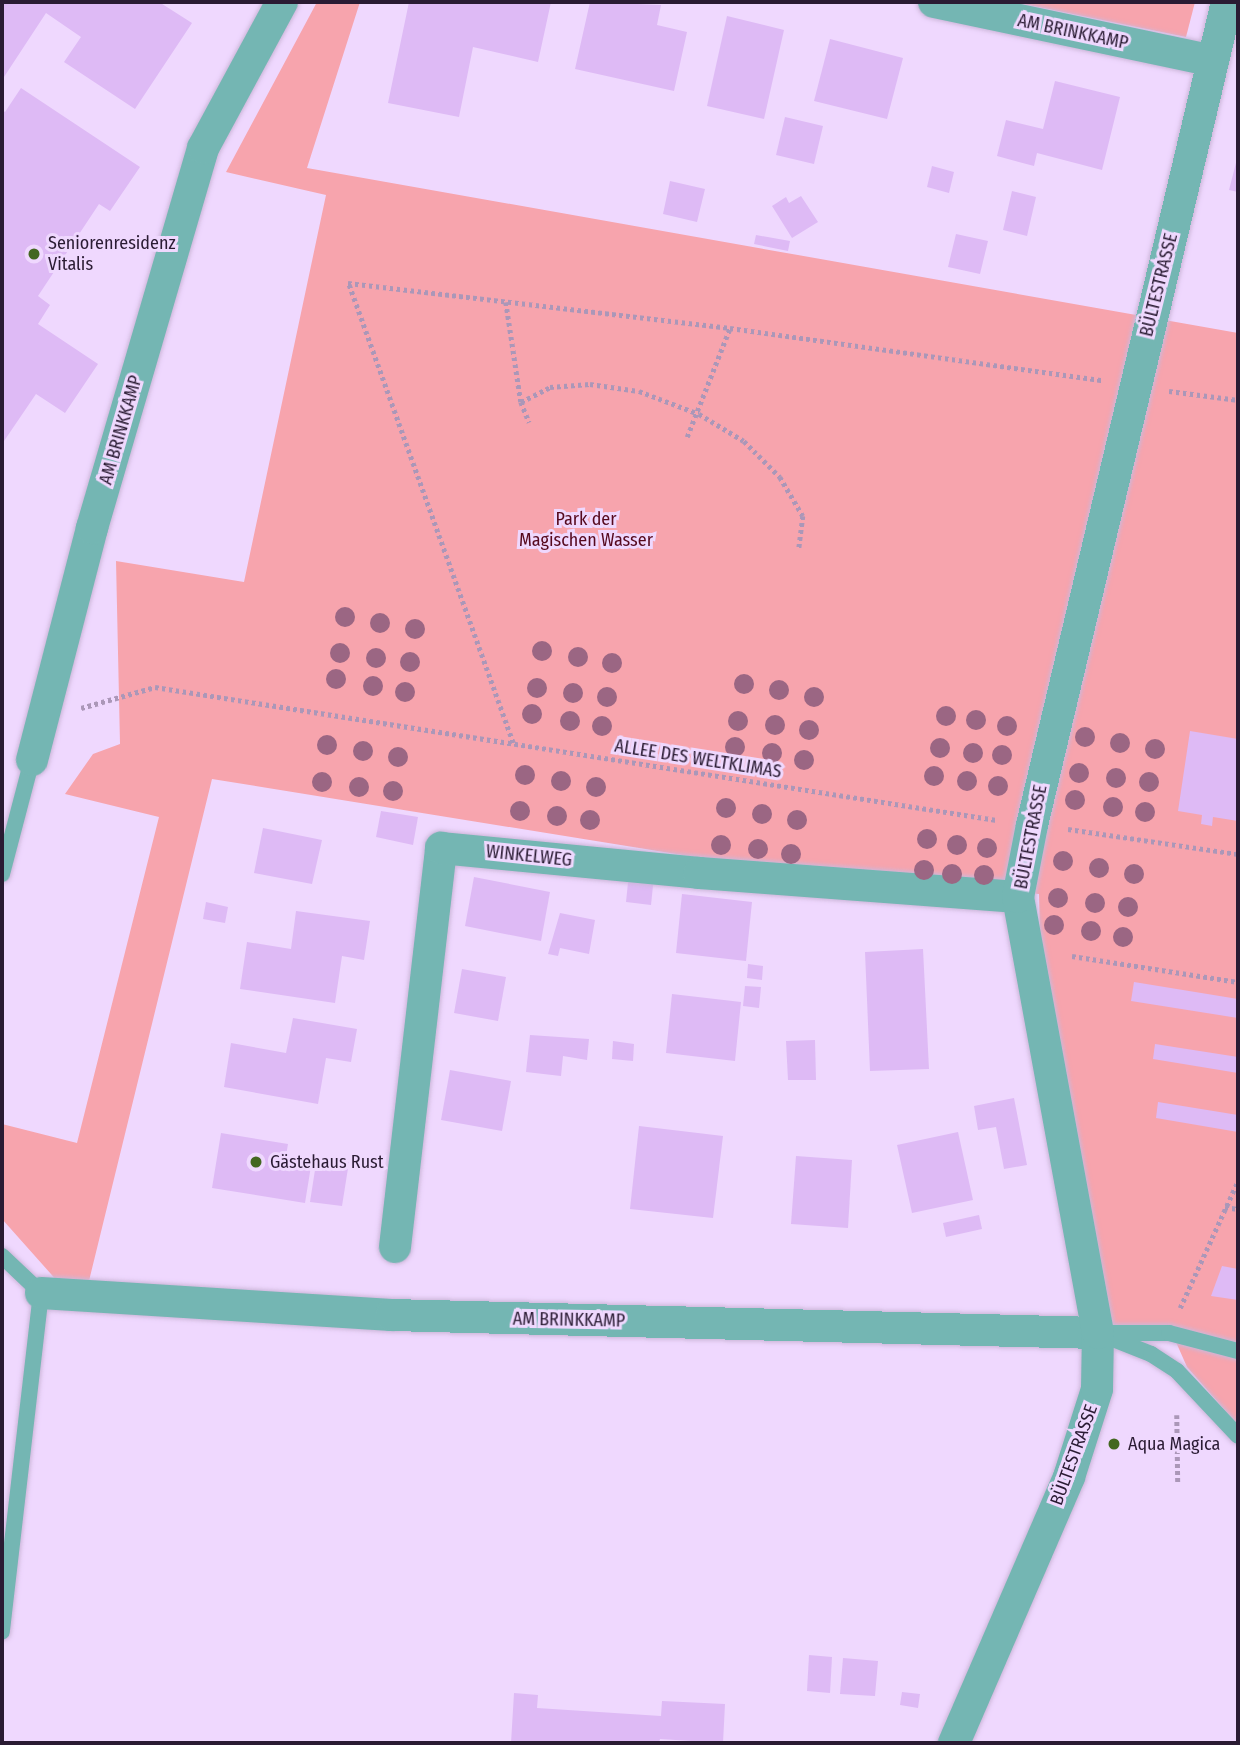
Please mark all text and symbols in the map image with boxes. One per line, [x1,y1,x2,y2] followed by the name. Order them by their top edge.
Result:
[1016,10,1130,54] street label: AM BRINKKAMP
[1136,231,1182,339] street label: BÜLTESTRASSE
[48,233,175,276] place label: Seniorenresidenz Vitalis
[26,246,42,262] marker: Seniorenresidenz Vitalis
[95,373,147,487] street label: AM BRINKKAMP
[519,509,653,552] park label: Park der Magischen Wasser
[613,735,783,783] street label: ALLEE DES WELTKLIMAS
[1010,783,1052,891] street label: BÜLTESTRASSE
[485,841,573,871] street label: WINKELWEG
[270,1151,384,1173] place label: Gästehaus Rust
[248,1154,264,1170] marker: Gästehaus Rust
[513,1308,625,1332] street label: AM BRINKKAMP
[1046,1402,1102,1508] street label: BÜLTESTRASSE
[1128,1433,1220,1455] place label: Aqua Magica
[1106,1436,1122,1452] marker: Aqua Magica

